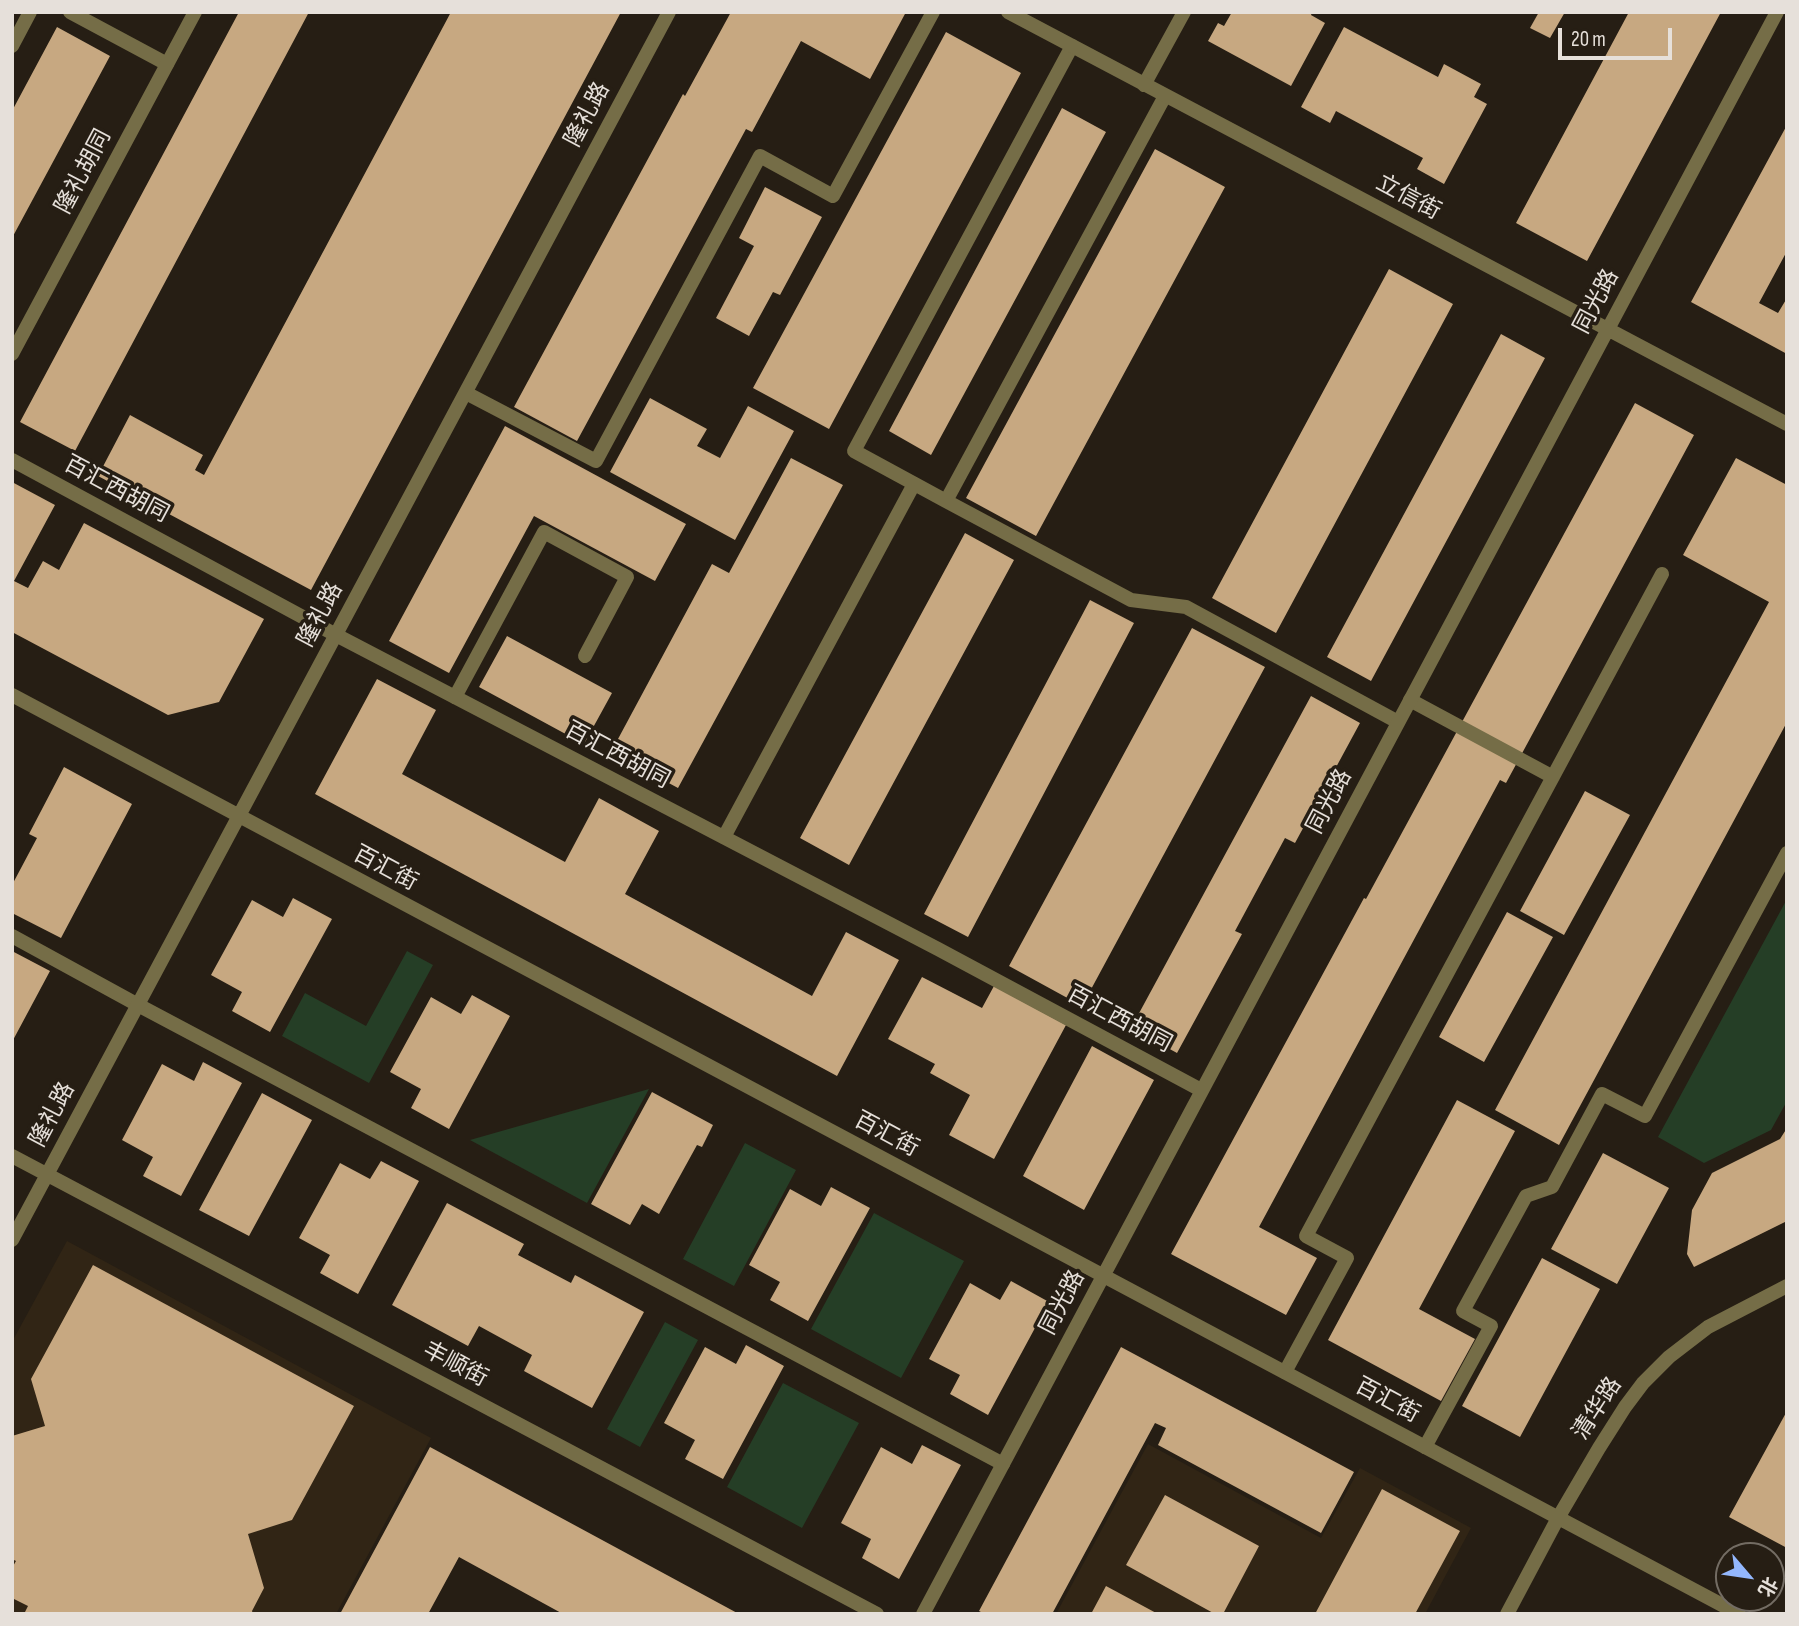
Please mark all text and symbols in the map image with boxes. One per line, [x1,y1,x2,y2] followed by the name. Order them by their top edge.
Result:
[1561,14,1675,58] scale bar
[1571,27,1606,52] text: 20 m
[560,78,616,152] street label: 隆礼路
[50,125,118,219] street label: 隆礼胡同
[1371,170,1445,226] street label: 立信街
[1569,265,1625,339] street label: 同光路
[59,451,173,529] street label: 百汇西胡同
[293,578,349,652] street label: 隆礼路
[560,717,674,795] street label: 百汇西胡同
[1302,765,1358,839] street label: 同光路
[348,841,422,897] street label: 百汇街
[1062,981,1176,1059] street label: 百汇西胡同
[25,1078,81,1152] street label: 隆礼路
[849,1107,923,1163] street label: 百汇街
[1035,1266,1091,1340] street label: 同光路
[418,1337,492,1393] street label: 丰顺街
[1350,1373,1424,1429] street label: 百汇街
[1568,1373,1628,1445] street label: 清华路
[1715,1542,1785,1612] north arrow
[1752,1573,1782,1600] text: 北

